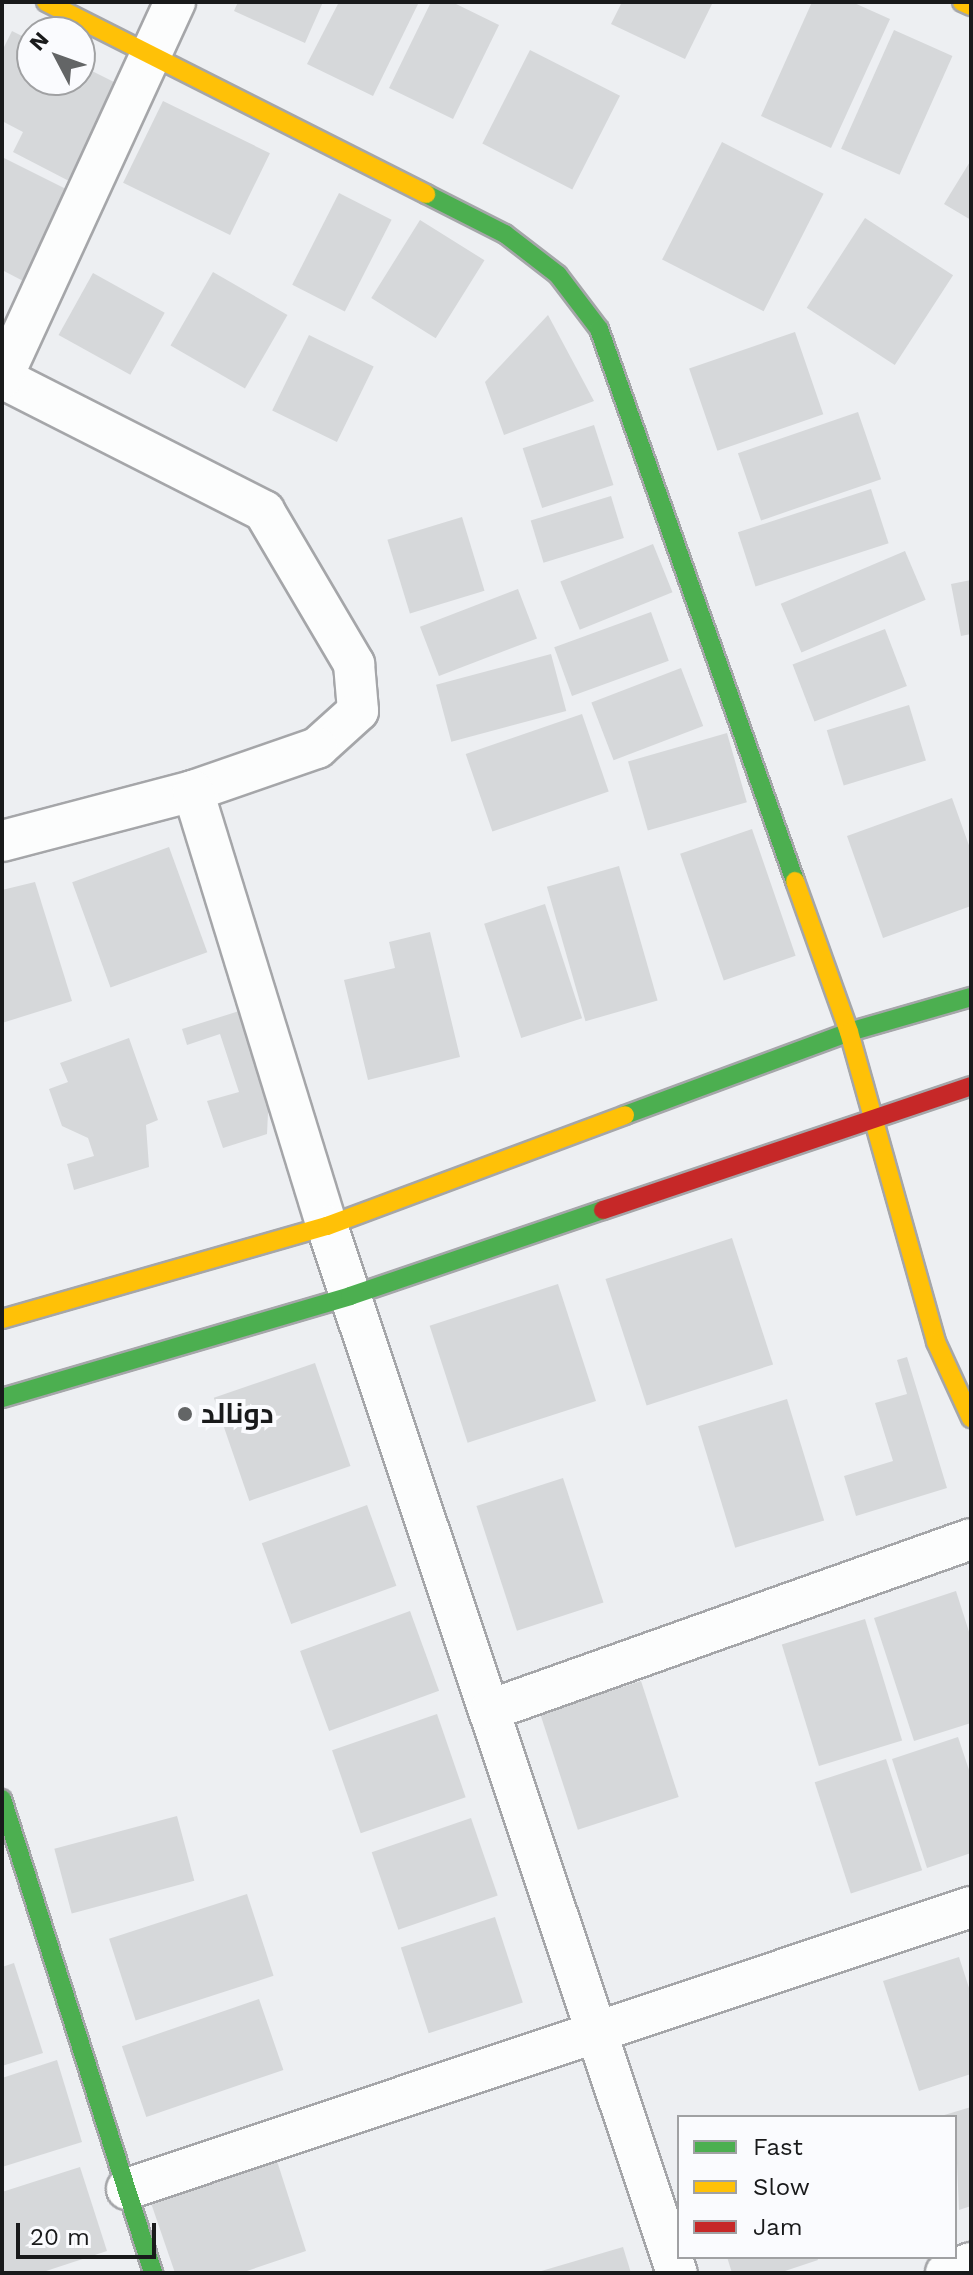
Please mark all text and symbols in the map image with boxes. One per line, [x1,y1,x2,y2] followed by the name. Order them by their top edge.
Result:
[16,16,96,96] north arrow
[24,27,54,56] text: N
[201,1397,274,1431] place label: دونالد
[176,1405,194,1423] marker: دونالد
[677,2115,957,2259] legend
[753,2133,803,2161] text: Fast
[753,2173,810,2201] text: Slow
[20,2207,160,2257] scale bar
[753,2213,803,2241] text: Jam
[30,2223,90,2251] text: 20 m

